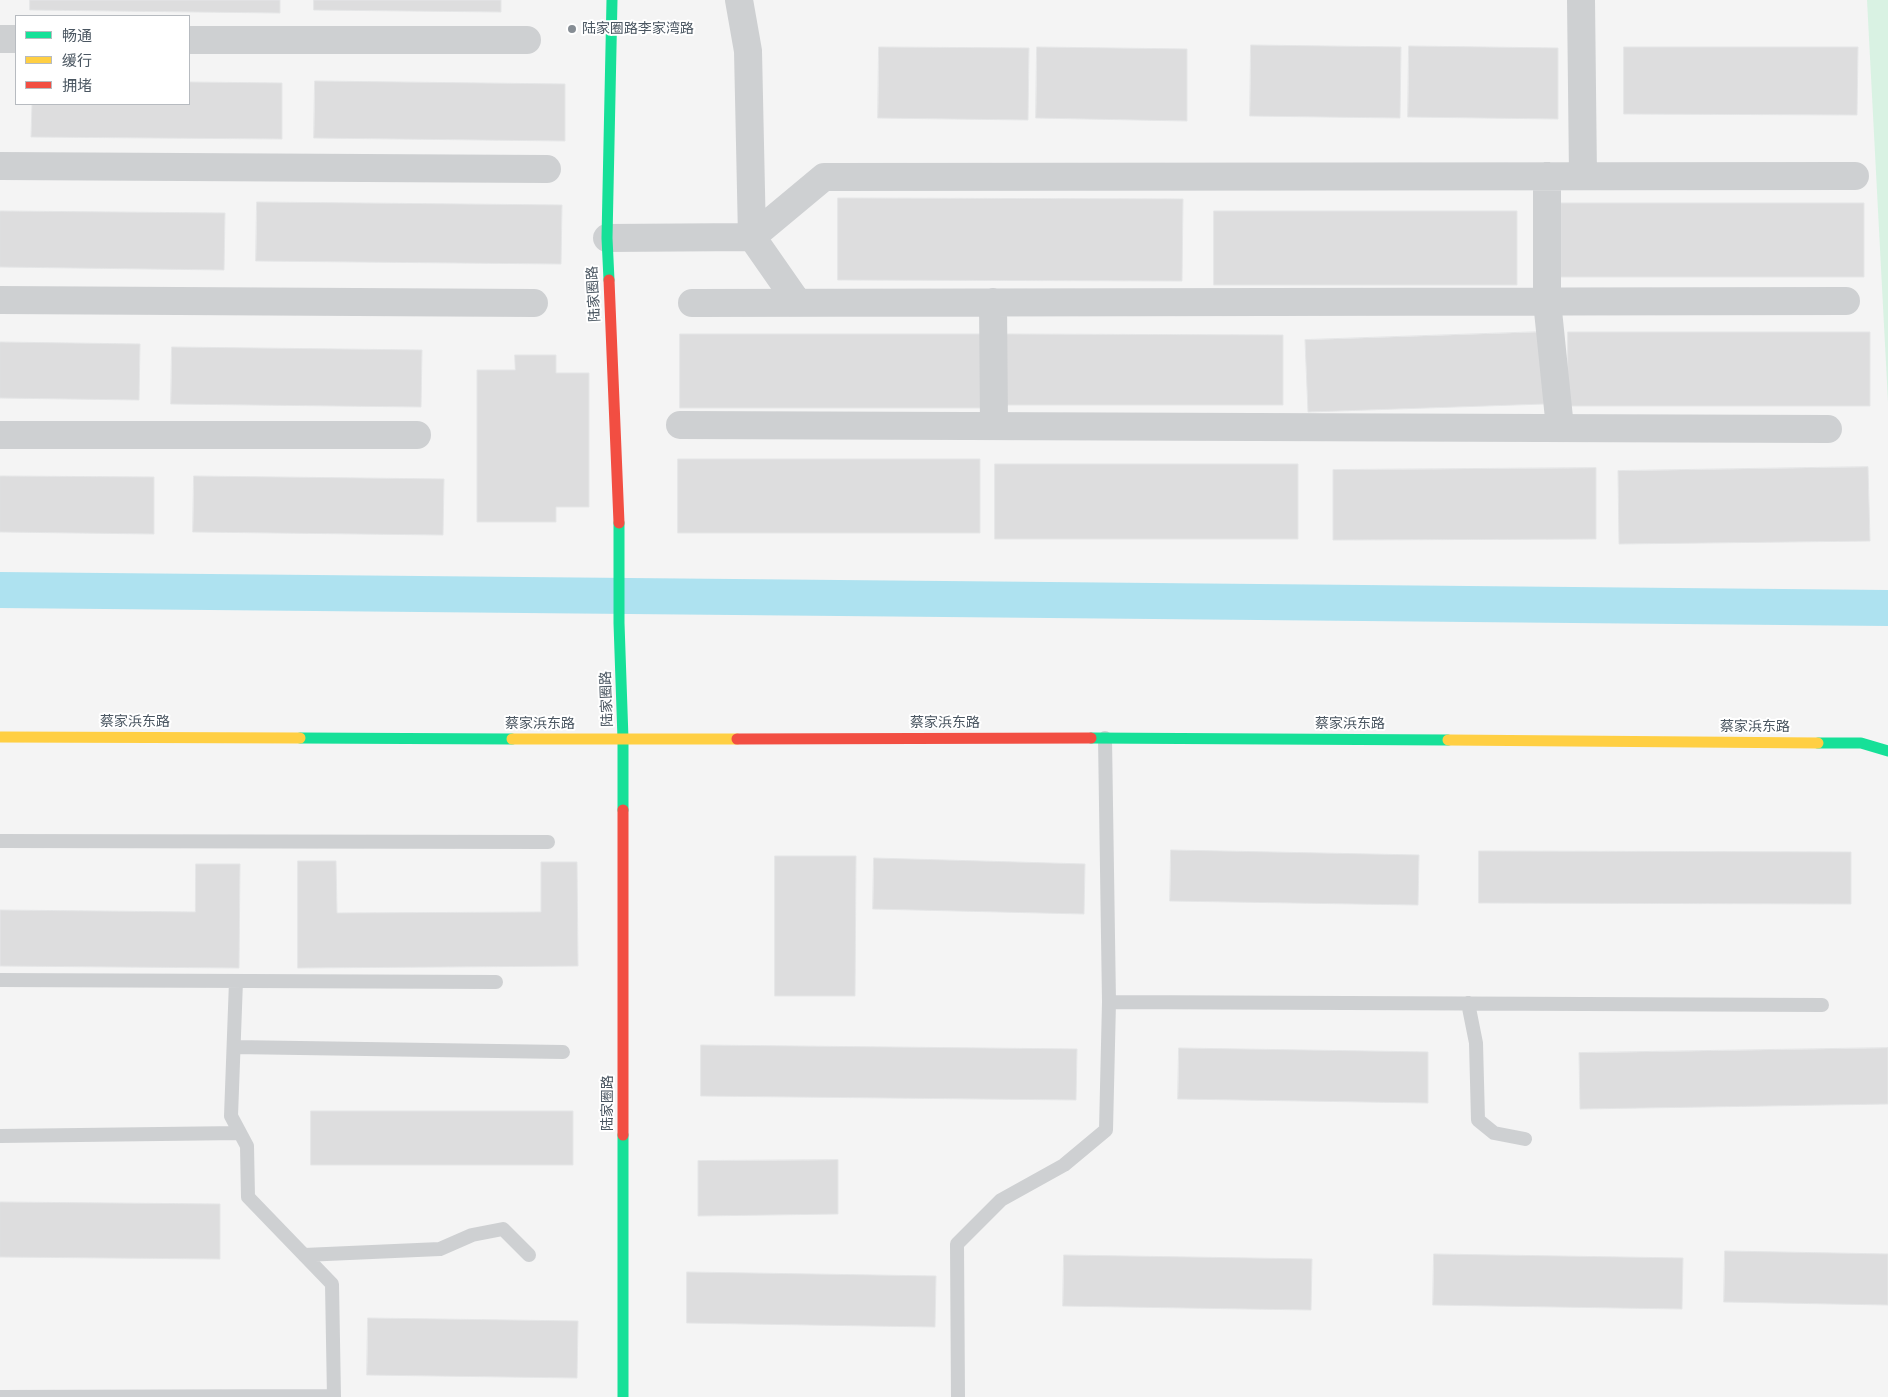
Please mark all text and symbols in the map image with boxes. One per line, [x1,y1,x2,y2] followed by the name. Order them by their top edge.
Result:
[15,15,190,105] legend
[582,21,694,37] place label: 陆家圈路李家湾路
[566,23,578,35] marker: 陆家圈路李家湾路
[62,27,92,45] text: 畅通
[62,52,92,70] text: 缓行
[62,77,92,95] text: 拥堵
[584,266,604,322] street label: 陆家圈路
[598,671,616,727] street label: 陆家圈路
[100,714,170,730] street label: 蔡家浜东路
[910,715,980,731] street label: 蔡家浜东路
[505,716,575,732] street label: 蔡家浜东路
[1315,716,1385,732] street label: 蔡家浜东路
[1720,719,1790,735] street label: 蔡家浜东路
[600,1075,616,1131] street label: 陆家圈路

